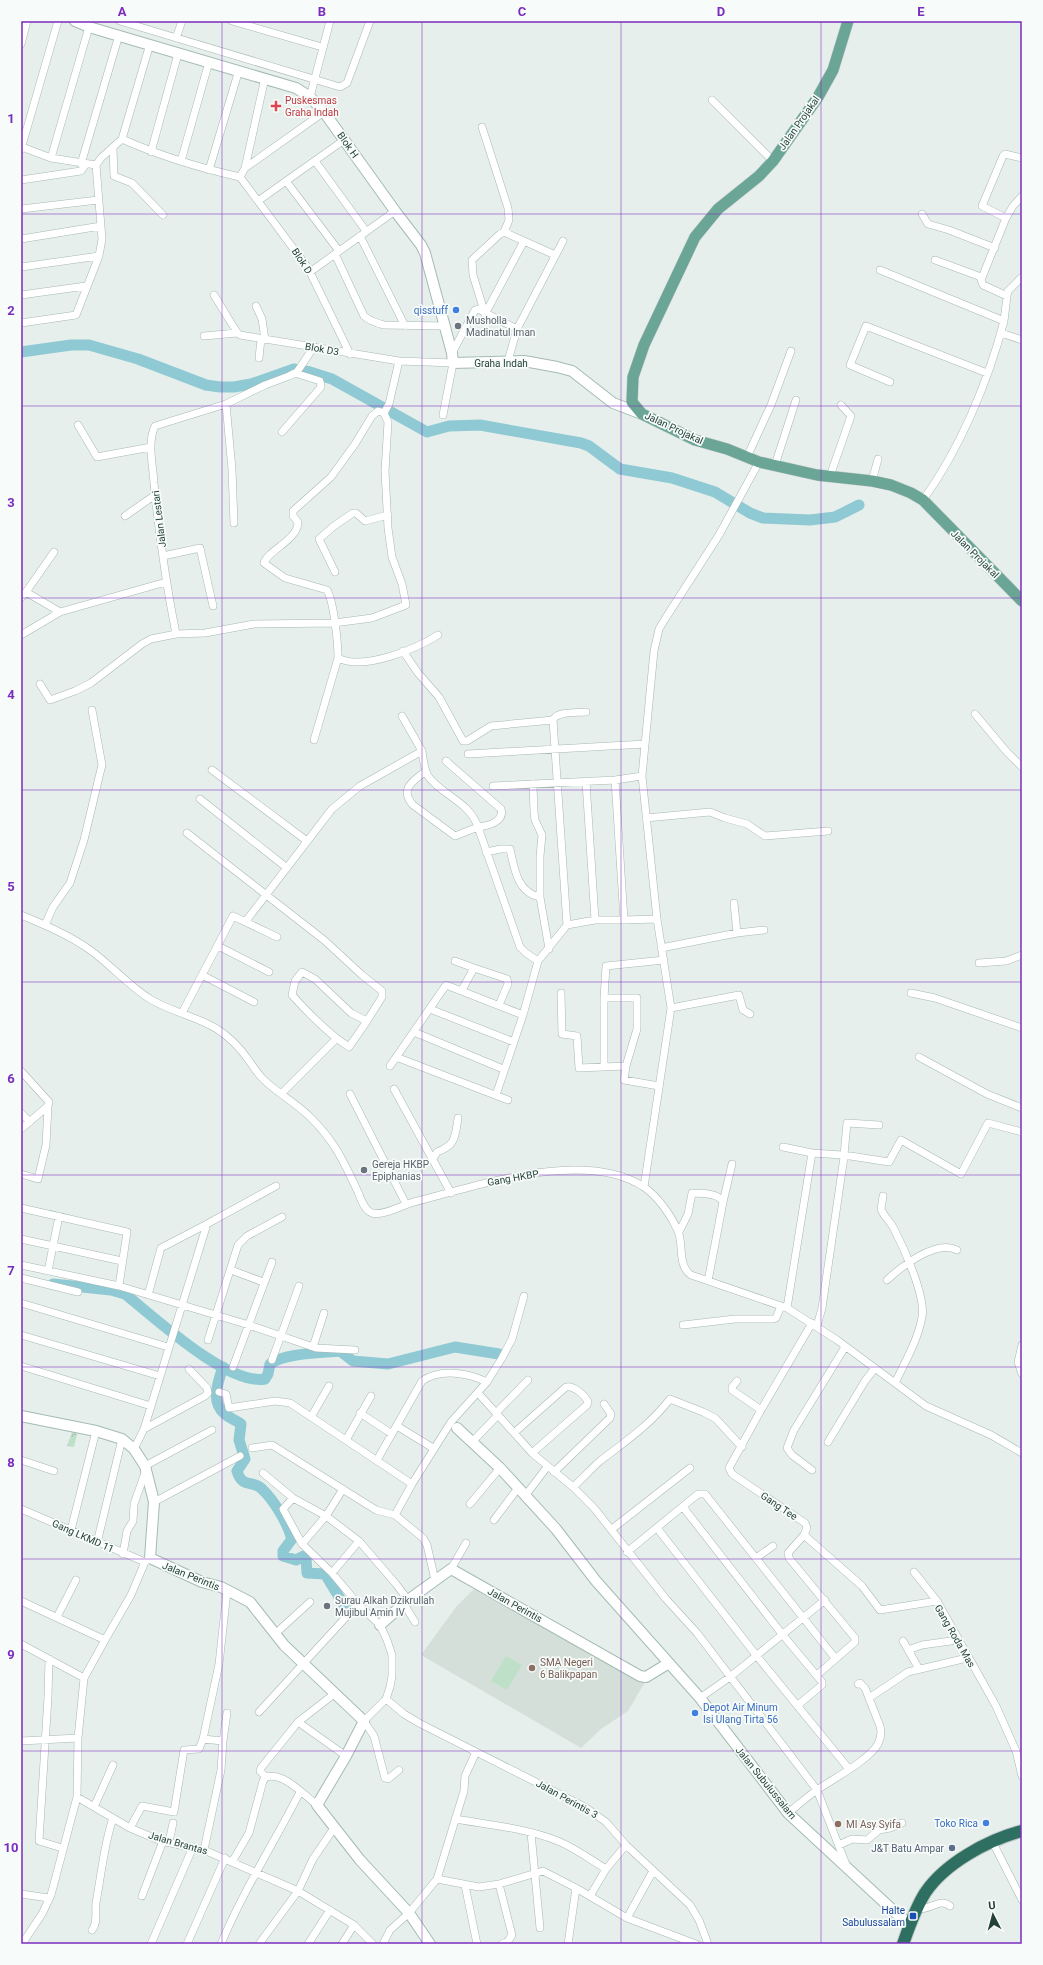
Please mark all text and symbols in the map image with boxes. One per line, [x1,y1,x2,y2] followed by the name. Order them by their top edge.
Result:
[118,4,127,19] text: A
[318,4,326,19] text: B
[518,4,527,19] text: C
[717,4,725,19] text: D
[917,4,925,19] text: E
[776,94,822,152] street label: Jalan Projakal
[285,95,339,118] place label: Puskesmas Graha Indah
[270,100,282,112] marker: Puskesmas Graha Indah
[7,111,15,126] text: 1
[335,130,361,160] street label: Blok H
[290,246,314,276] street label: Blok D
[7,303,15,318] text: 2
[414,305,449,316] place label: qisstuff
[451,305,461,315] marker: qisstuff
[466,315,535,338] place label: Musholla Madinatul Iman
[453,321,463,331] marker: Musholla Madinatul Iman
[304,341,340,357] street label: Blok D3
[474,358,528,369] street label: Graha Indah
[643,410,705,446] street label: Jalan Projakal
[150,490,168,548] street label: Jalan Lestari
[7,495,15,510] text: 3
[949,528,1001,580] street label: Jalan Projakal
[7,687,15,702] text: 4
[7,879,15,894] text: 5
[7,1071,15,1086] text: 6
[372,1159,429,1182] place label: Gereja HKBP Epiphanias
[359,1165,369,1175] marker: Gereja HKBP Epiphanias
[487,1168,539,1188] street label: Gang HKBP
[7,1263,15,1278] text: 7
[7,1455,15,1470] text: 8
[759,1490,799,1522] street label: Gang Tee
[50,1517,116,1555] street label: Gang LKMD 11
[161,1560,221,1592] street label: Jalan Perintis
[486,1586,544,1624] street label: Jalan Perintis
[335,1595,434,1618] place label: Surau Alkah Dzikrullah Mujibul Amin IV
[322,1601,332,1611] marker: Surau Alkah Dzikrullah Mujibul Amin IV
[933,1603,977,1669] street label: Gang Roda Mas
[7,1647,15,1662] text: 9
[540,1657,597,1680] place label: SMA Negeri 6 Balikpapan
[527,1663,537,1673] marker: SMA Negeri 6 Balikpapan
[703,1702,778,1725] place label: Depot Air Minum Isi Ulang Tirta 56
[690,1708,700,1718] marker: Depot Air Minum Isi Ulang Tirta 56
[733,1745,799,1822] street label: Jalan Subulussalam
[534,1778,600,1820] street label: Jalan Perintis 3
[934,1818,978,1829] place label: Toko Rica
[981,1818,991,1828] marker: Toko Rica
[833,1819,843,1829] marker: MI Asy Syifa
[846,1819,901,1830] place label: MI Asy Syifa
[147,1829,209,1857] street label: Jalan Brantas
[4,1840,18,1855] text: 10
[871,1843,945,1854] place label: J&T Batu Ampar
[947,1843,957,1853] marker: J&T Batu Ampar
[973,1895,1013,1935] north arrow
[988,1899,996,1912] text: U
[842,1905,905,1928] place label: Halte Sabulussalam
[908,1911,918,1921] marker: Halte Sabulussalam

